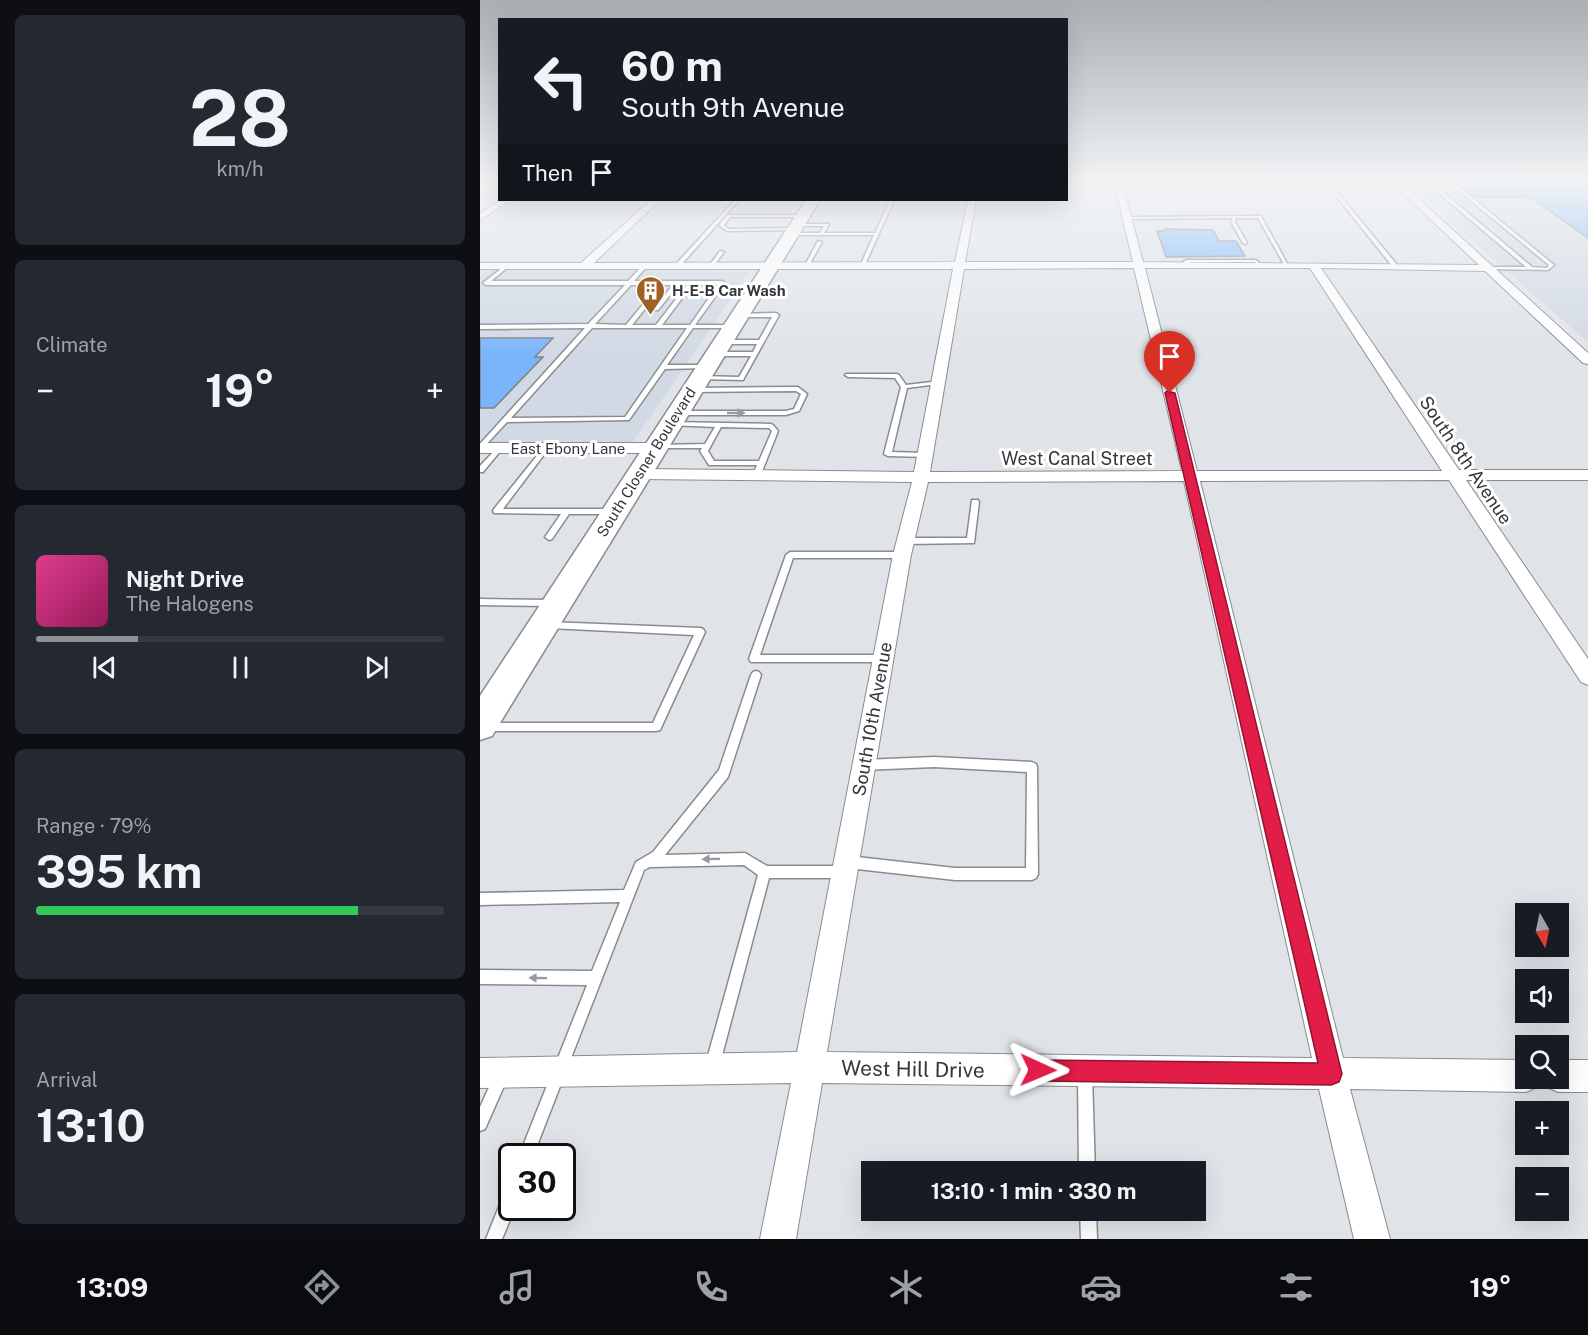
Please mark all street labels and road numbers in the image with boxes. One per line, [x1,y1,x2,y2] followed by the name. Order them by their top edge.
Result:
[593,384,699,540] street label: South Closner Boulevard
[1415,392,1517,528] street label: South 8th Avenue
[511,440,625,457] street label: East Ebony Lane
[1001,448,1153,469] street label: West Canal Street
[848,640,896,798] street label: South 10th Avenue
[841,1055,985,1083] street label: West Hill Drive

